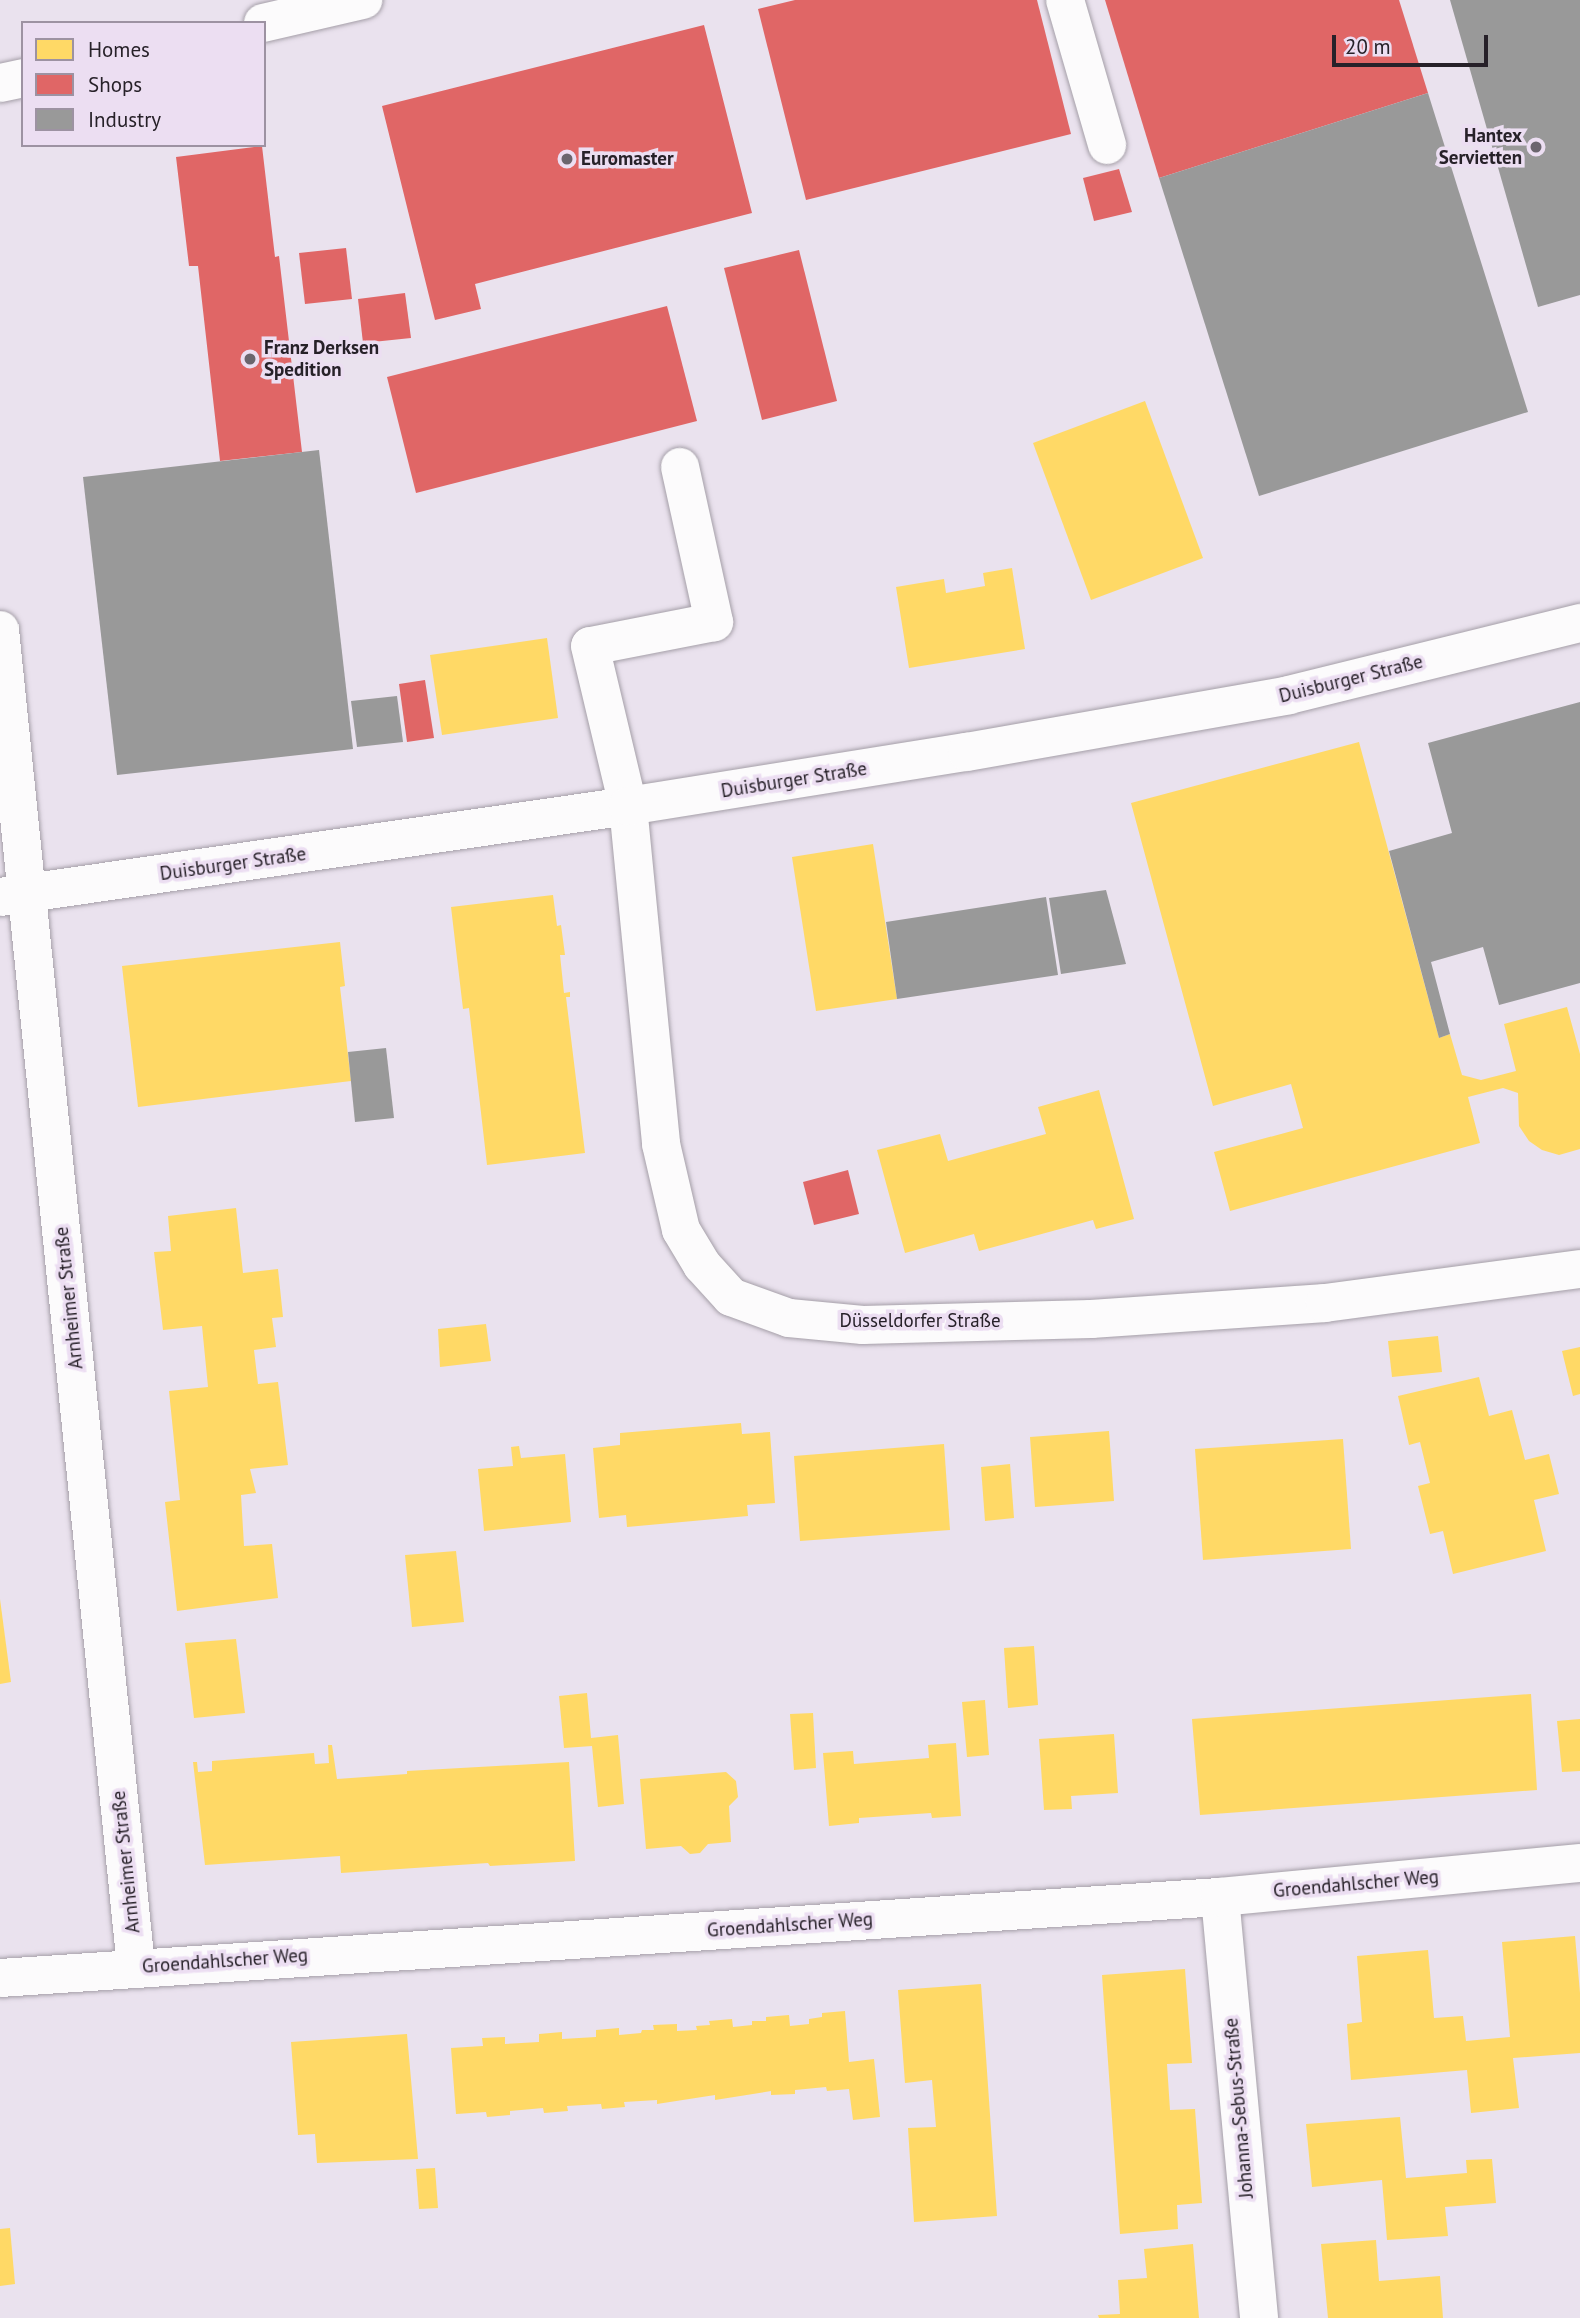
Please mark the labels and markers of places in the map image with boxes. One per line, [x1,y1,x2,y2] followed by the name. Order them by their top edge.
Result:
[1439,125,1522,169] place label: Hantex Servietten
[1528,139,1544,155] marker: Hantex Servietten
[581,148,674,170] place label: Euromaster
[559,151,575,167] marker: Euromaster
[264,337,380,381] place label: Franz Derksen Spedition
[242,351,258,367] marker: Franz Derksen Spedition

